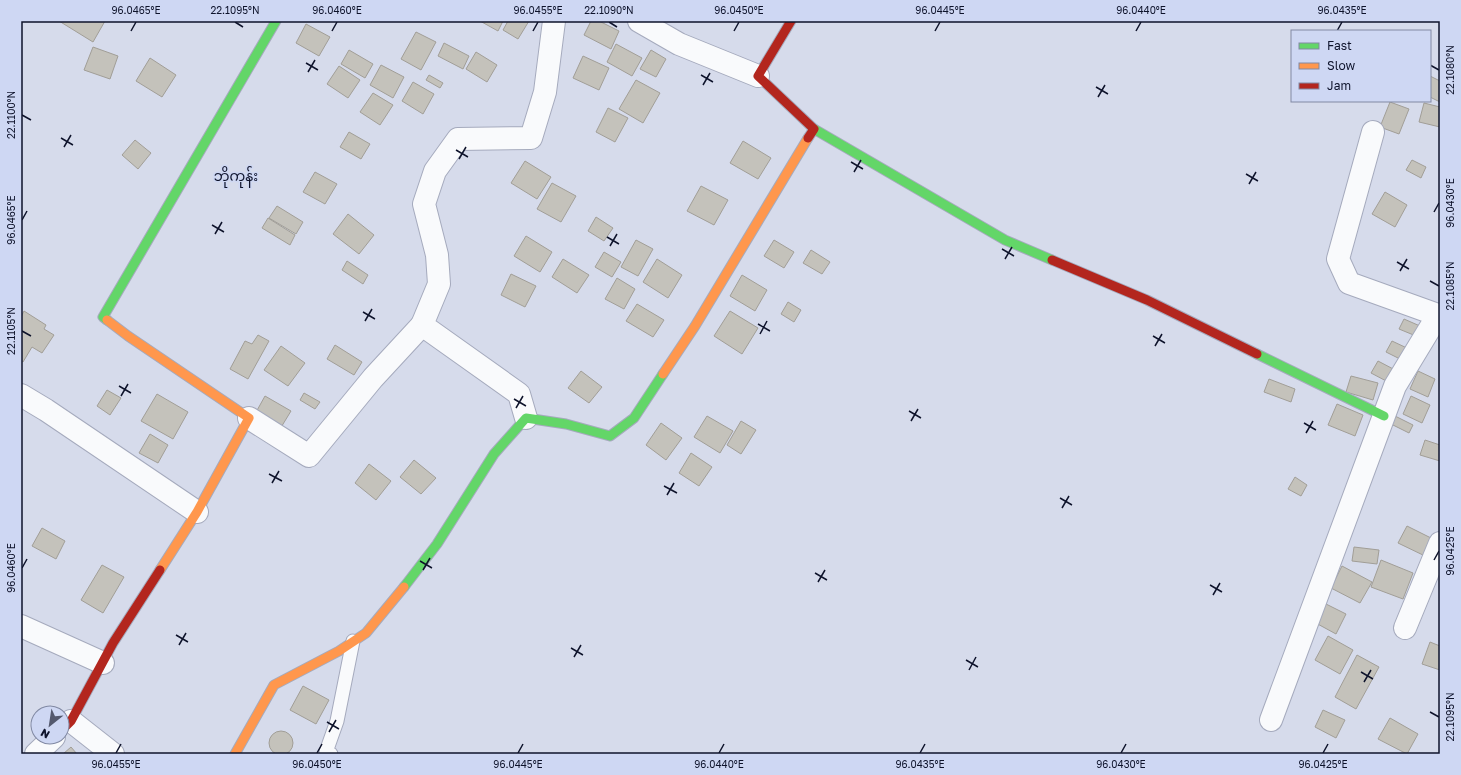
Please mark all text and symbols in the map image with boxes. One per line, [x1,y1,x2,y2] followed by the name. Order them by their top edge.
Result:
[111,4,161,16] text: 96.0465°E
[211,4,260,16] text: 22.1095°N
[312,4,362,16] text: 96.0460°E
[514,4,563,16] text: 96.0455°E
[584,4,634,16] text: 22.1090°N
[714,4,764,16] text: 96.0450°E
[915,4,965,16] text: 96.0445°E
[1116,4,1166,16] text: 96.0440°E
[1317,4,1367,16] text: 96.0435°E
[1291,30,1431,102] legend
[1327,38,1352,53] text: Fast
[1444,45,1456,95] text: 22.1080°N
[1327,58,1355,73] text: Slow
[1327,78,1351,93] text: Jam
[5,91,17,139] text: 22.1100°N
[214,166,258,188] district label: ဘိုကုန်း
[1444,178,1456,228] text: 96.0430°E
[5,195,17,245] text: 96.0465°E
[1444,261,1456,311] text: 22.1085°N
[5,307,17,355] text: 22.1105°N
[1444,527,1456,576] text: 96.0425°E
[5,543,17,593] text: 96.0460°E
[1444,693,1456,742] text: 22.1095°N
[30,705,70,745] north arrow
[38,726,52,742] text: N
[92,758,141,770] text: 96.0455°E
[292,758,342,770] text: 96.0450°E
[493,758,543,770] text: 96.0445°E
[694,758,744,770] text: 96.0440°E
[895,758,945,770] text: 96.0435°E
[1096,758,1146,770] text: 96.0430°E
[1299,758,1348,770] text: 96.0425°E

